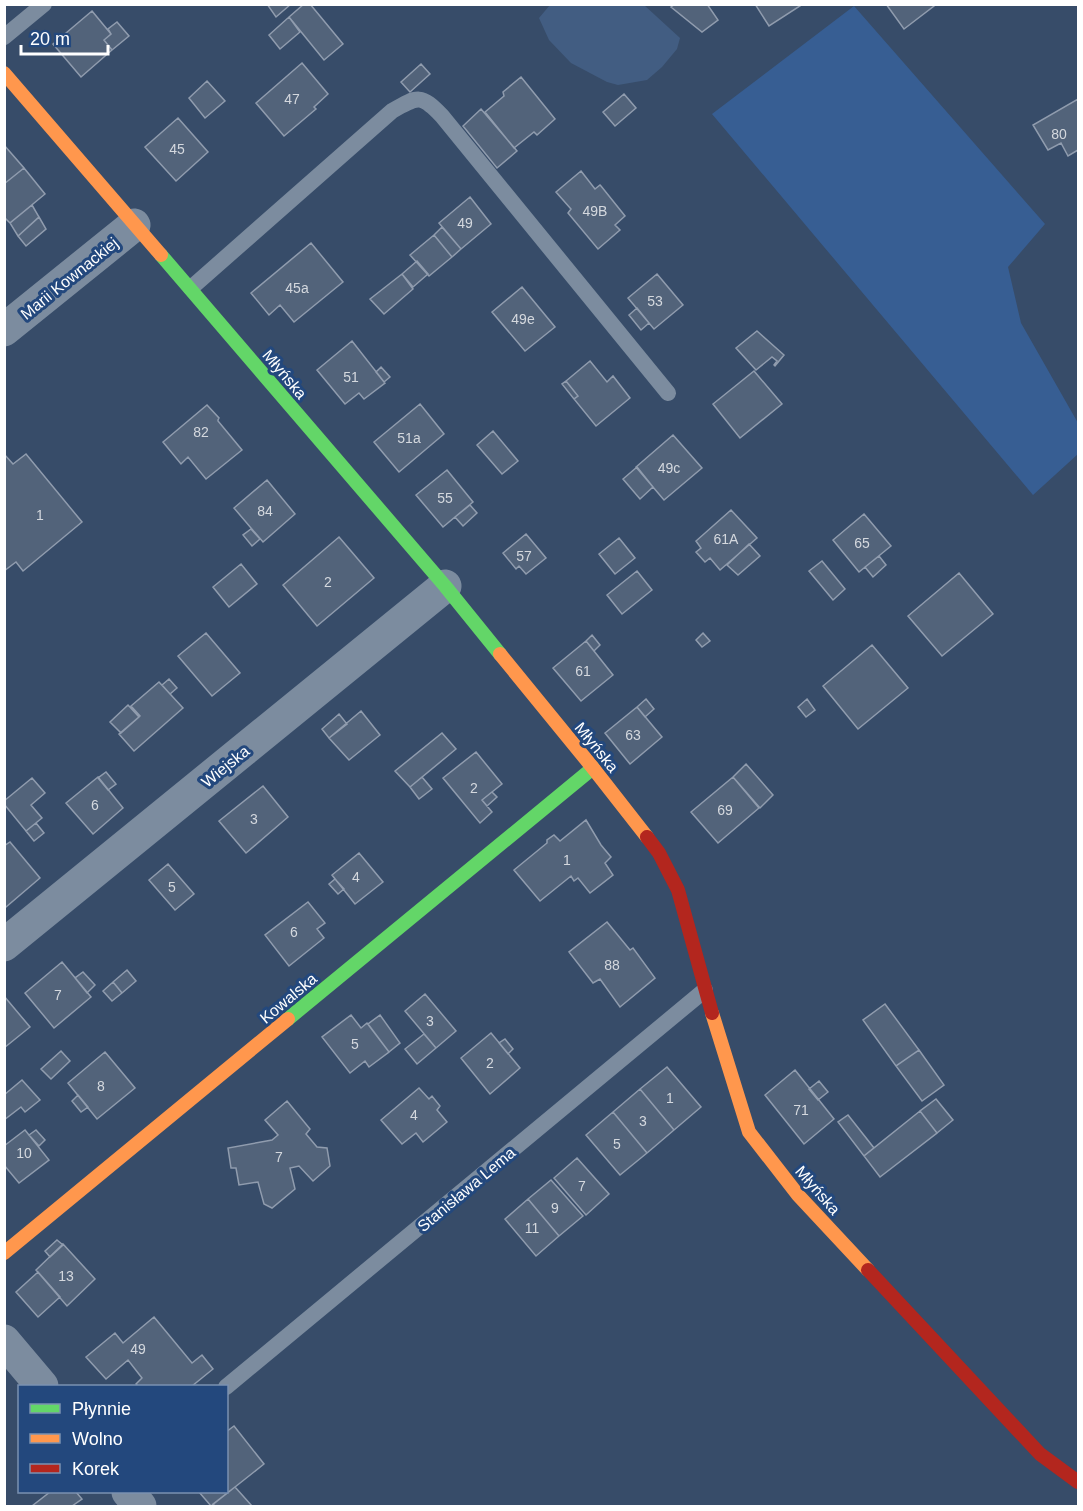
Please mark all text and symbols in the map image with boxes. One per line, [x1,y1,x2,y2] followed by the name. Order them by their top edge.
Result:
[21,18,108,56] scale bar
[30,29,70,49] text: 20 m
[284,91,300,107] house number: 47
[1051,126,1067,142] house number: 80
[169,141,185,157] house number: 45
[583,203,607,219] house number: 49B
[457,215,473,231] house number: 49
[17,234,121,323] street label: Marii Kownackiej
[285,280,309,296] house number: 45a
[647,293,663,309] house number: 53
[511,311,535,327] house number: 49e
[259,346,310,402] street label: Młyńska
[343,369,359,385] house number: 51
[193,424,209,440] house number: 82
[397,430,421,446] house number: 51a
[658,460,680,476] house number: 49c
[437,490,453,506] house number: 55
[257,503,273,519] house number: 84
[36,507,44,523] house number: 1
[714,531,739,547] house number: 61A
[854,535,870,551] house number: 65
[516,548,532,564] house number: 57
[324,574,332,590] house number: 2
[575,663,591,679] house number: 61
[572,719,622,776] street label: Młyńska
[625,727,641,743] house number: 63
[198,742,253,791] street label: Wiejska
[470,780,478,796] house number: 2
[91,797,99,813] house number: 6
[717,802,733,818] house number: 69
[250,811,258,827] house number: 3
[563,852,571,868] house number: 1
[352,869,360,885] house number: 4
[168,879,176,895] house number: 5
[290,924,298,940] house number: 6
[604,957,620,973] house number: 88
[257,970,320,1027] street label: Kowalska
[54,987,62,1003] house number: 7
[426,1013,434,1029] house number: 3
[351,1036,359,1052] house number: 5
[486,1055,494,1071] house number: 2
[97,1078,105,1094] house number: 8
[666,1090,674,1106] house number: 1
[793,1102,809,1118] house number: 71
[410,1107,418,1123] house number: 4
[639,1113,647,1129] house number: 3
[613,1136,621,1152] house number: 5
[414,1144,519,1235] street label: Stanisława Lema
[16,1145,32,1161] house number: 10
[275,1149,283,1165] house number: 7
[792,1163,843,1218] street label: Młyńska
[578,1178,586,1194] house number: 7
[551,1200,559,1216] house number: 9
[525,1220,539,1236] house number: 11
[58,1268,74,1284] house number: 13
[130,1341,146,1357] house number: 49
[18,1385,228,1493] legend
[72,1399,131,1419] text: Płynnie
[72,1429,123,1449] text: Wolno
[72,1459,120,1479] text: Korek

